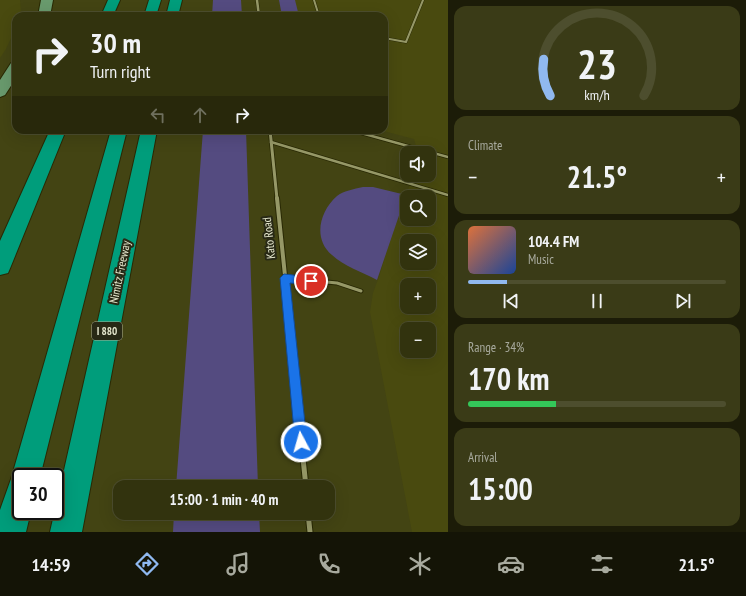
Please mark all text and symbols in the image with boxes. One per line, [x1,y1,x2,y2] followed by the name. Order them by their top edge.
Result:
[90,24,141,61] text: 30 m
[24,28,76,80] icon: right
[577,37,617,90] text: 23
[90,60,150,83] text: Turn right
[584,85,610,104] text: km/h
[147,104,169,126] icon: left
[189,104,211,126] icon: ahead
[231,104,253,126] icon: right
[468,137,502,154] text: Climate
[400,146,436,358] map controls
[400,146,436,182] button: sound
[567,157,627,196] text: 21.5°
[468,163,477,191] text: −
[717,163,726,191] text: +
[400,190,436,226] button: search
[259,216,278,260] street label: Kato Road
[528,232,579,251] text: 104.4 FM
[400,234,436,270] button: layers
[106,239,134,305] street label: Nimitz Freeway
[528,251,554,268] text: Music
[294,264,328,298] pin
[300,270,322,292] icon: arrive
[400,278,436,314] button: +
[500,290,522,312] icon: previous
[586,290,608,312] icon: pause
[672,290,694,312] icon: next
[92,322,122,340] road number: I 880
[400,322,436,358] button: −
[468,339,524,356] text: Range · 34%
[468,359,549,398] text: 170 km
[280,421,322,463] position arrow
[468,449,497,466] text: Arrival
[12,468,64,520] speed limit sign: 30
[468,469,533,508] text: 15:00
[170,490,278,509] text: 15:00 · 1 min · 40 m
[133,550,161,578] icon: directions
[224,550,252,578] icon: music
[315,550,343,578] icon: phone
[406,550,434,578] icon: climate
[497,550,525,578] icon: car
[588,550,616,578] icon: filters
[31,553,70,576] text: 14:59
[678,553,715,576] text: 21.5°

